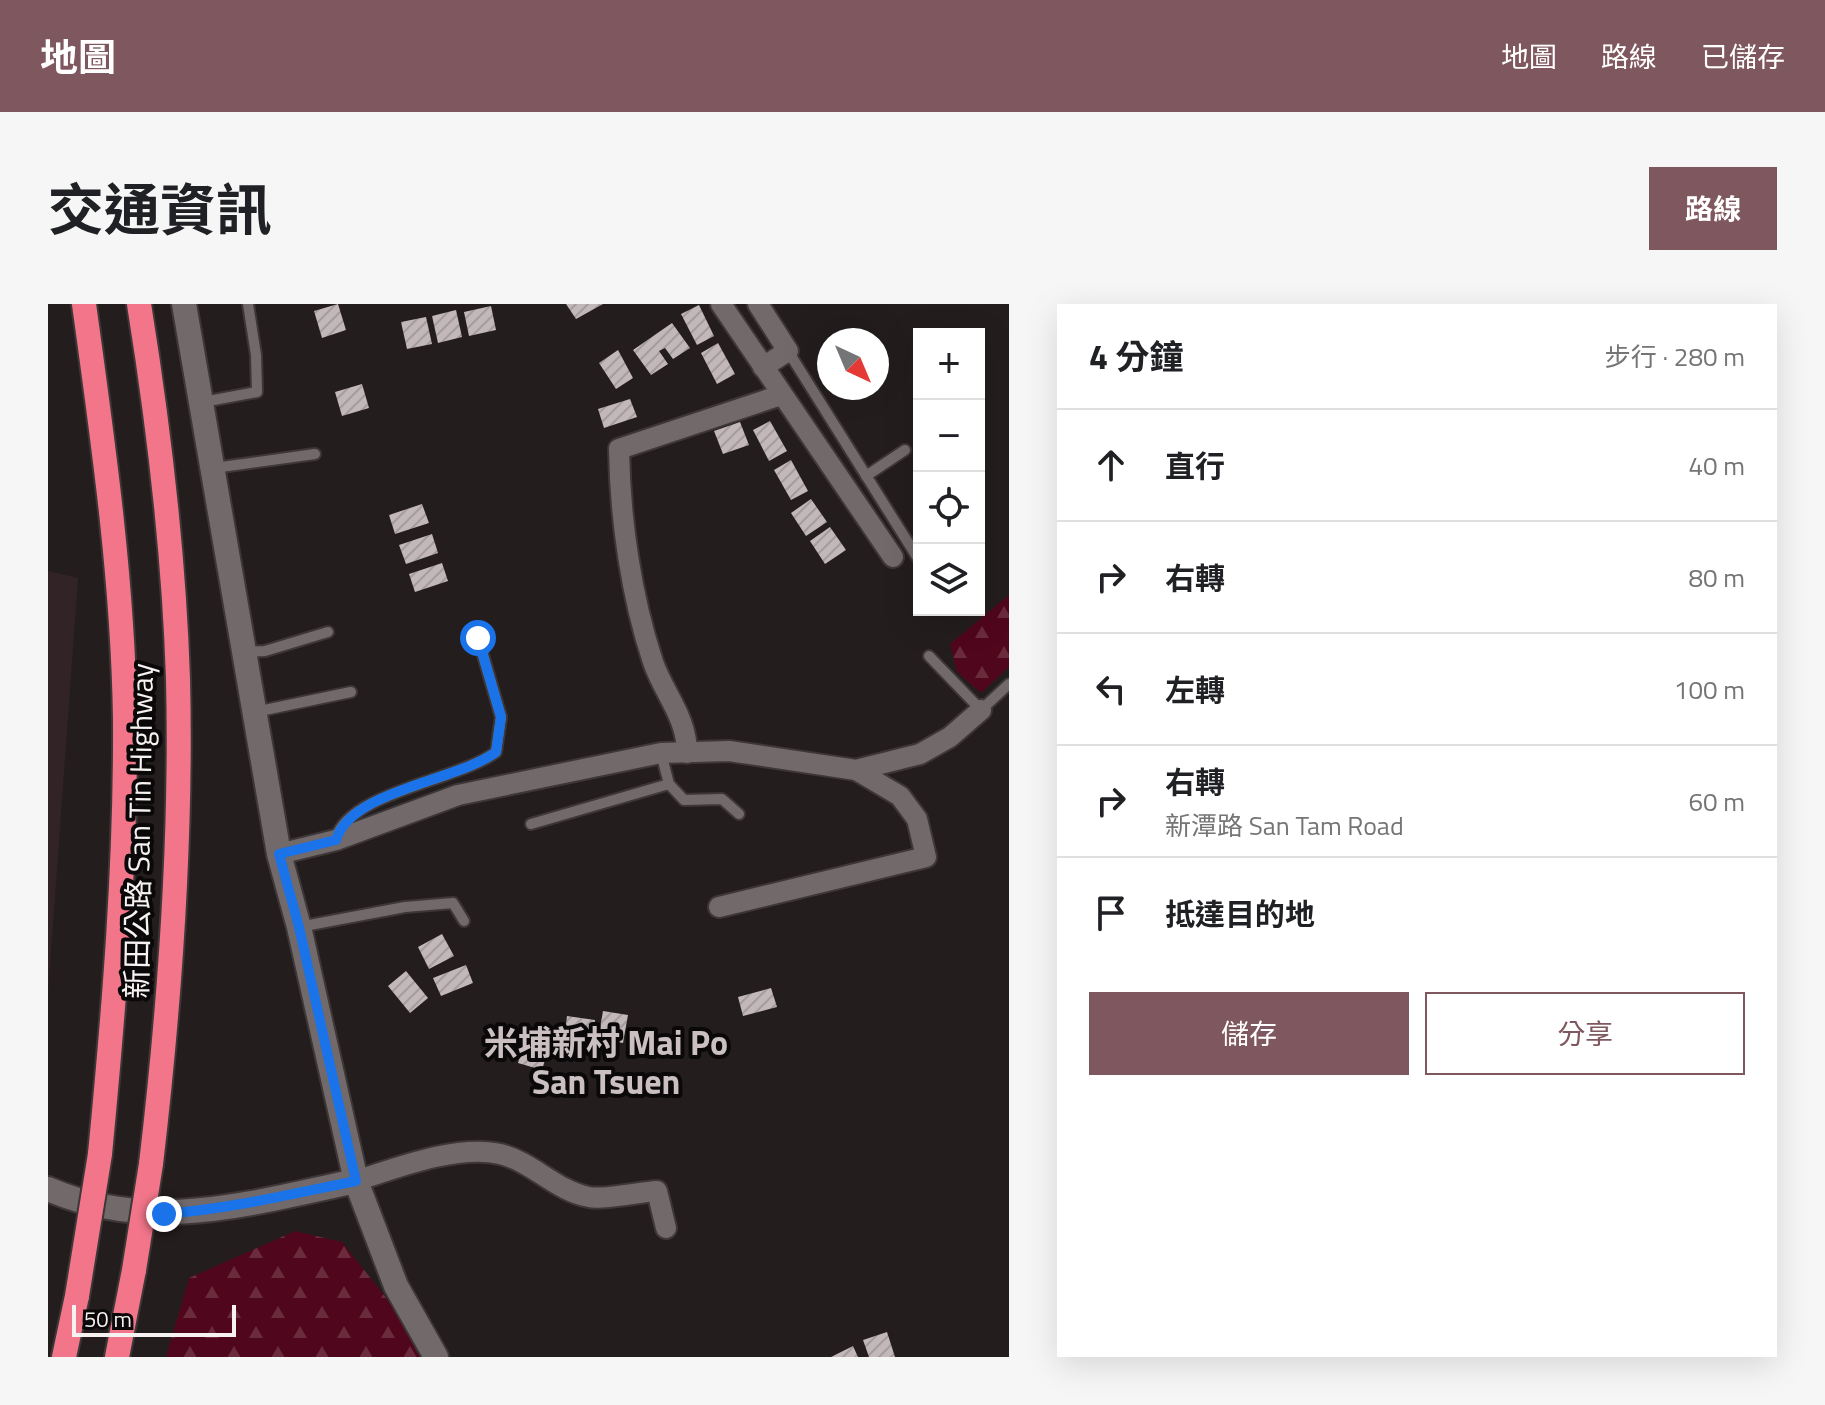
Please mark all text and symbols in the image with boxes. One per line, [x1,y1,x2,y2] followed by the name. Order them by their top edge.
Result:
[40,28,116,86] text: 地圖
[1501,35,1557,78] text: 地圖
[1601,35,1657,78] text: 路線
[1701,35,1785,78] text: 已儲存
[48,167,272,252] text: 交通資訊
[1649,167,1777,250] button: 路線
[817,328,889,400] north arrow
[913,328,985,616] map controls
[913,328,985,400] button: +
[1089,330,1184,382] text: 4 分鐘
[1605,337,1745,376] text: 步行 · 280 m
[913,400,985,472] button: −
[1089,443,1133,487] icon: ahead
[1165,443,1225,489] text: 直行
[1688,446,1745,485] text: 40 m
[913,472,985,544] button: locate
[913,544,985,616] button: layers
[1089,555,1133,599] icon: right
[1165,555,1225,601] text: 右轉
[1688,558,1745,597] text: 80 m
[460,620,496,656] route start
[113,663,165,999] street label: 新田公路 San Tin Highway
[1089,667,1133,711] icon: left
[1165,667,1225,713] text: 左轉
[1674,670,1745,709] text: 100 m
[1165,759,1225,805] text: 右轉
[1089,779,1133,823] icon: right
[1688,782,1745,821] text: 60 m
[1165,806,1404,845] text: 新潭路 San Tam Road
[1089,891,1133,935] icon: arrive
[1165,891,1315,937] text: 抵達目的地
[1089,992,1409,1075] button: 儲存
[1425,992,1745,1075] button: 分享
[484,1016,728,1107] district label: 米埔新村 Mai Po San Tsuen
[146,1196,182,1232] route end
[72,1301,236,1337] scale bar
[84,1302,132,1336] text: 50 m

